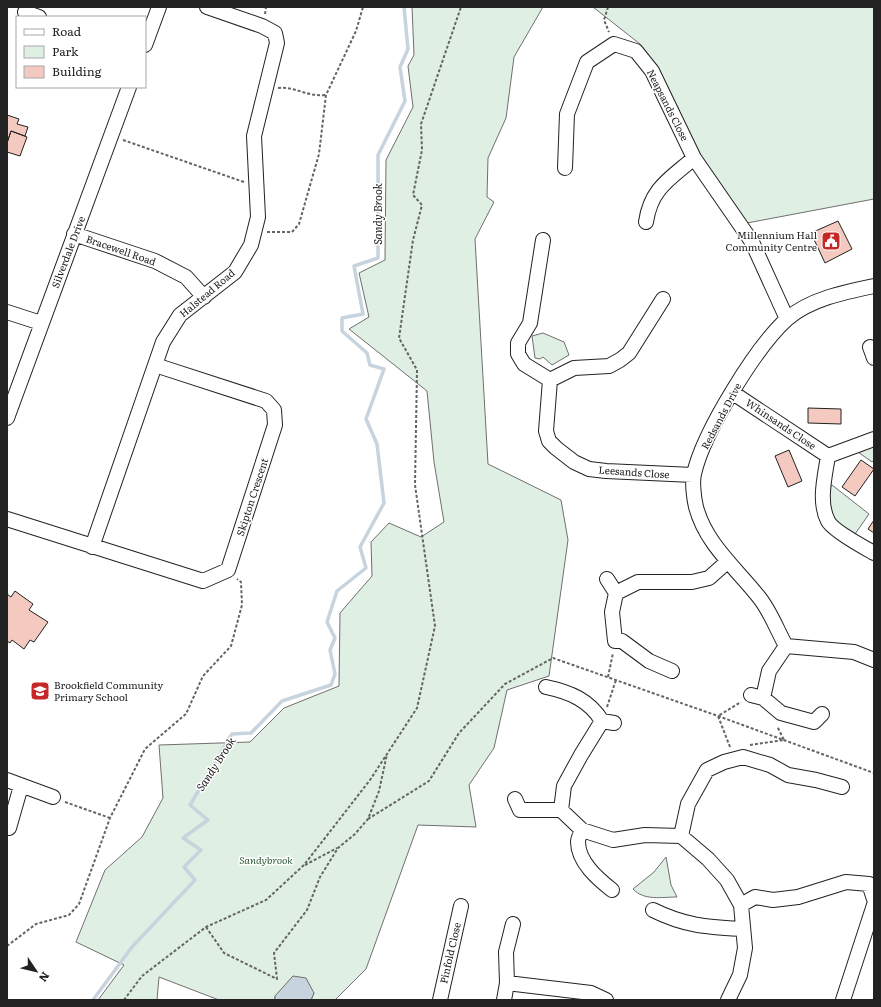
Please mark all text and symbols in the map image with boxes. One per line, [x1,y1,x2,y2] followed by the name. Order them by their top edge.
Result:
[16,16,146,88] legend
[52,22,82,40] text: Road
[52,42,79,60] text: Park
[52,62,102,80] text: Building
[644,66,693,143] street label: Neapsands Close
[369,183,385,245] water label: Sandy Brook
[47,214,88,290] street label: Silverdale Drive
[725,227,818,254] place label: Millennium Hall Community Centre
[820,230,842,252] public building icon: Millennium Hall Community Centre
[84,231,158,269] street label: Bracewell Road
[176,265,238,320] street label: Halstead Road
[697,380,744,452] street label: Redsands Drive
[743,394,819,453] street label: Whinsands Close
[232,456,271,538] street label: Skipton Crescent
[598,462,670,481] street label: Leesands Close
[54,677,164,704] place label: Brookfield Community Primary School
[29,680,51,702] school or university icon: Brookfield Community Primary School
[192,733,239,794] water label: Sandy Brook
[239,852,293,867] park label: Sandybrook
[435,921,464,985] street label: Pinfold Close
[16,951,56,991] north arrow
[36,969,54,986] text: N

